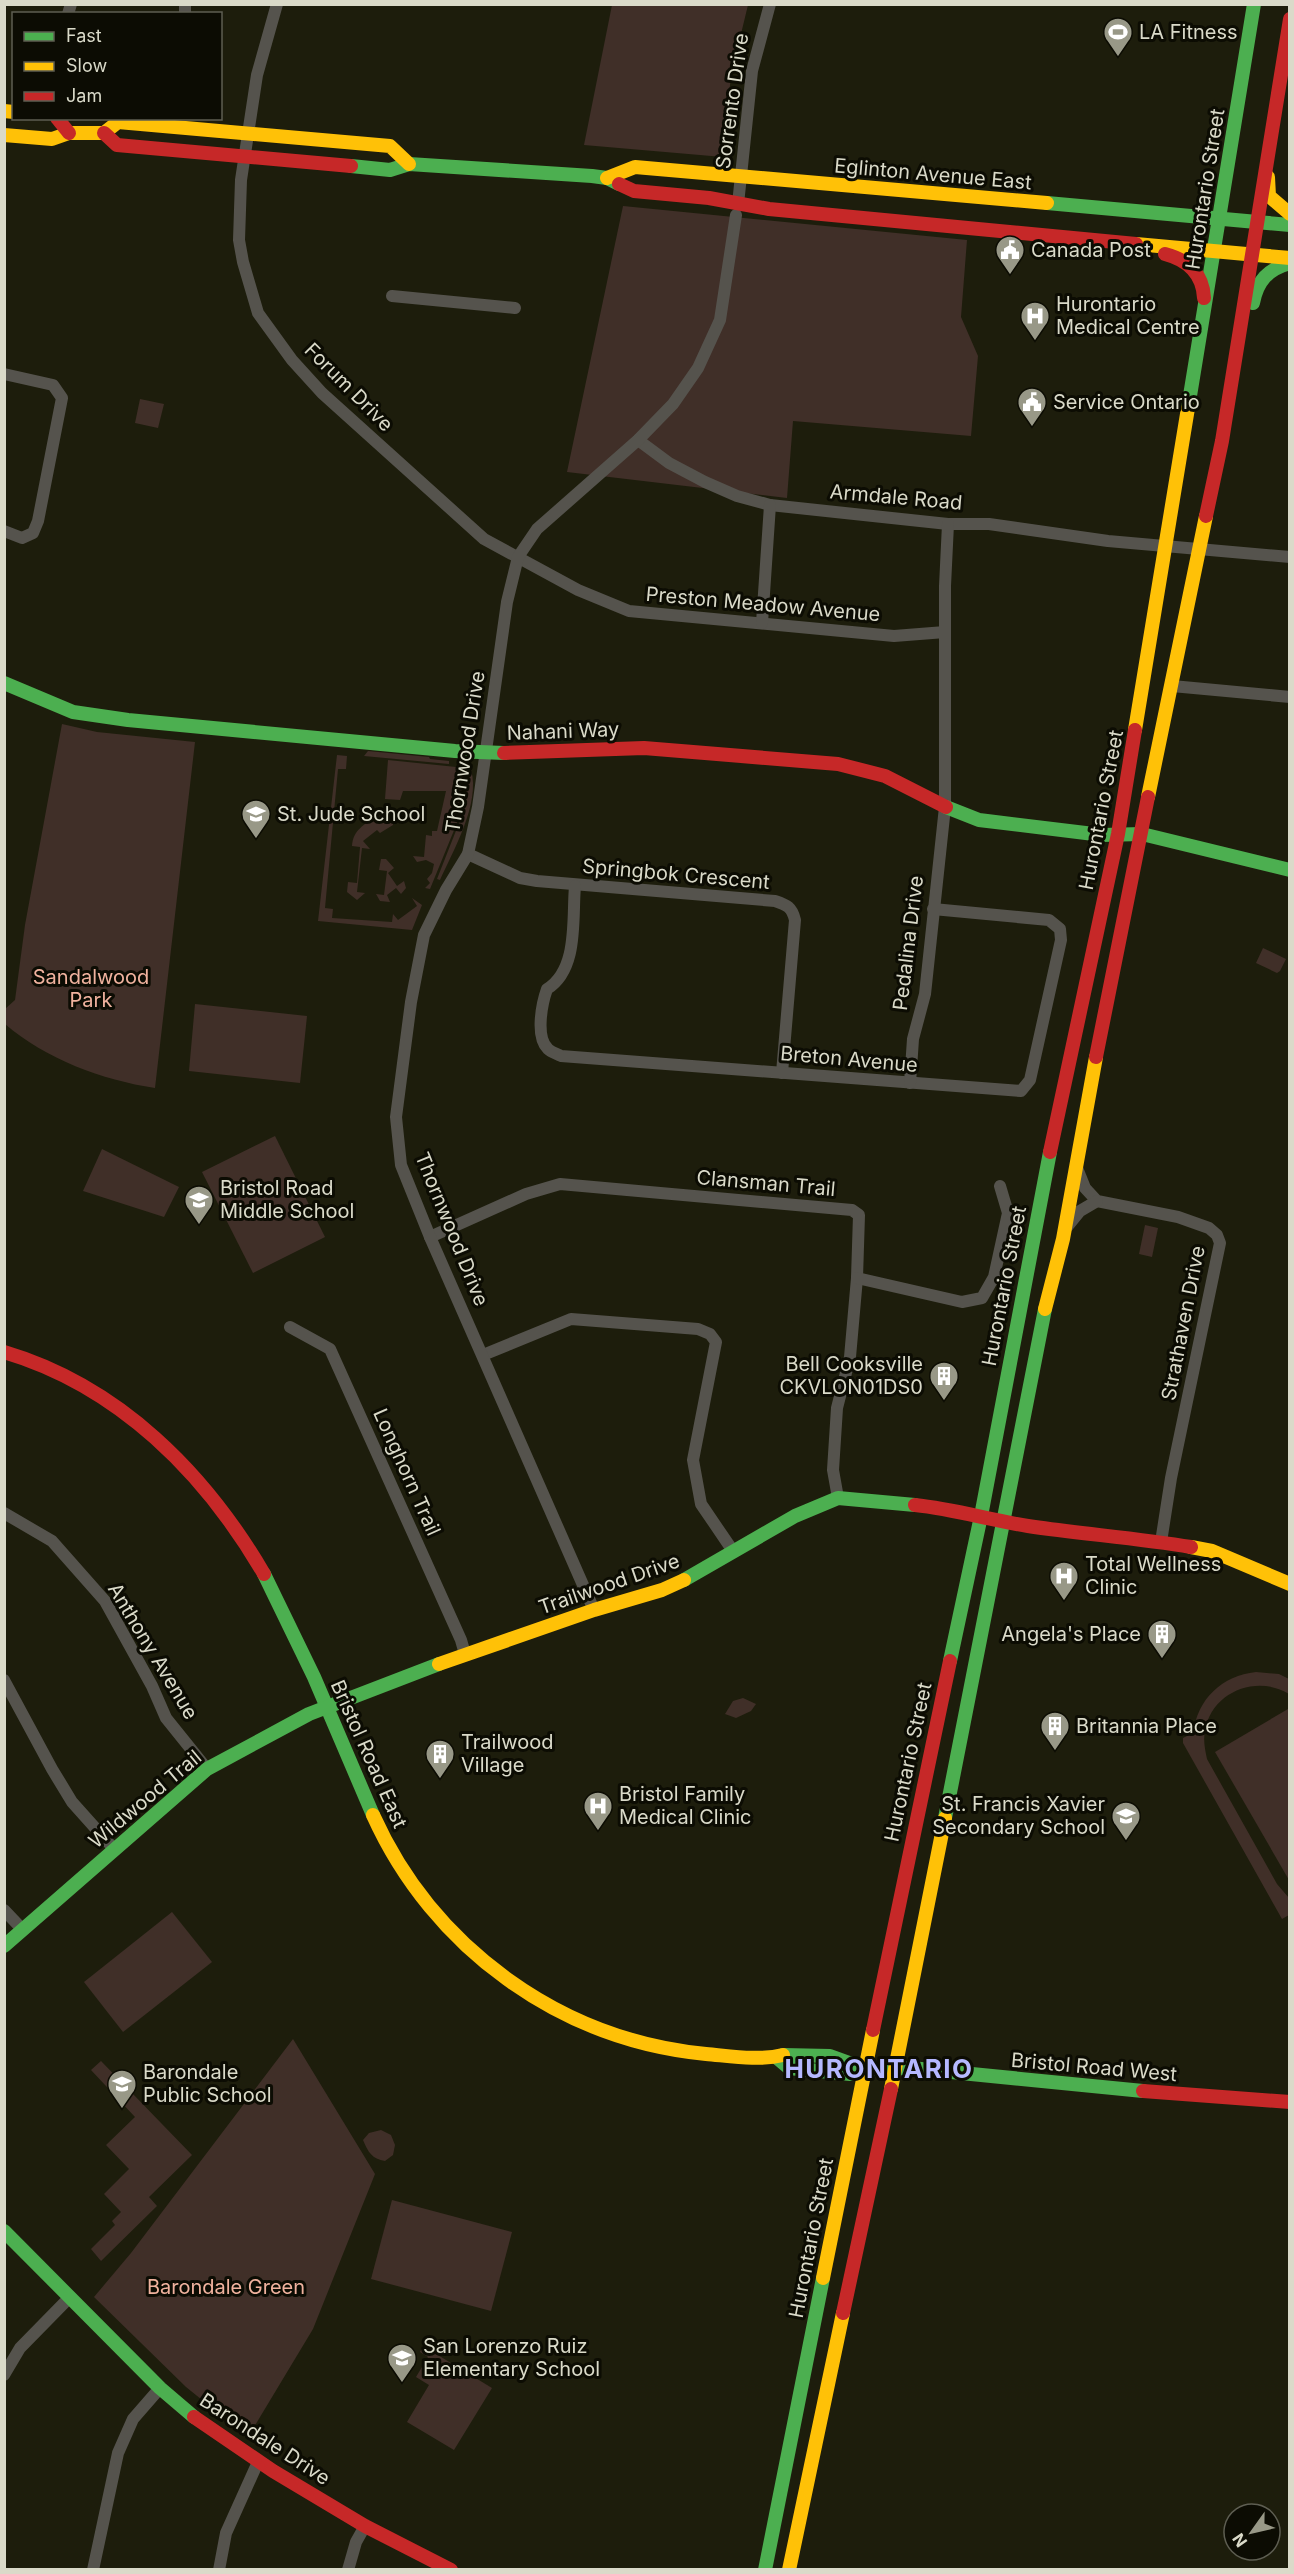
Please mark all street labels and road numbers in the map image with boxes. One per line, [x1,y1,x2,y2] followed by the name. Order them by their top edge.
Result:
[711,32,753,170] street label: Sorrento Drive
[1180,107,1230,271] street label: Hurontario Street
[833,153,1033,195] street label: Eglinton Avenue East
[300,338,398,436] street label: Forum Drive
[829,479,963,515] street label: Armdale Road
[645,582,881,626] street label: Preston Meadow Avenue
[440,669,490,835] street label: Thornwood Drive
[506,717,620,745] street label: Nahani Way
[1074,728,1128,892] street label: Hurontario Street
[581,854,771,894] street label: Springbok Crescent
[888,874,928,1012] street label: Pedalina Drive
[779,1041,919,1077] street label: Breton Avenue
[410,1149,494,1309] street label: Thornwood Drive
[695,1165,837,1201] street label: Clansman Trail
[977,1204,1031,1368] street label: Hurontario Street
[1156,1244,1210,1402] street label: Strathaven Drive
[368,1405,446,1539] street label: Longhorn Trail
[535,1549,683,1619] street label: Trailwood Drive
[103,1579,203,1723] street label: Anthony Avenue
[326,1676,413,1832] street label: Bristol Road East
[879,1680,937,1844] street label: Hurontario Street
[84,1745,206,1853] street label: Wildwood Trail
[1010,2048,1178,2086] street label: Bristol Road West
[784,2156,838,2320] street label: Hurontario Street
[195,2388,335,2490] street label: Barondale Drive

